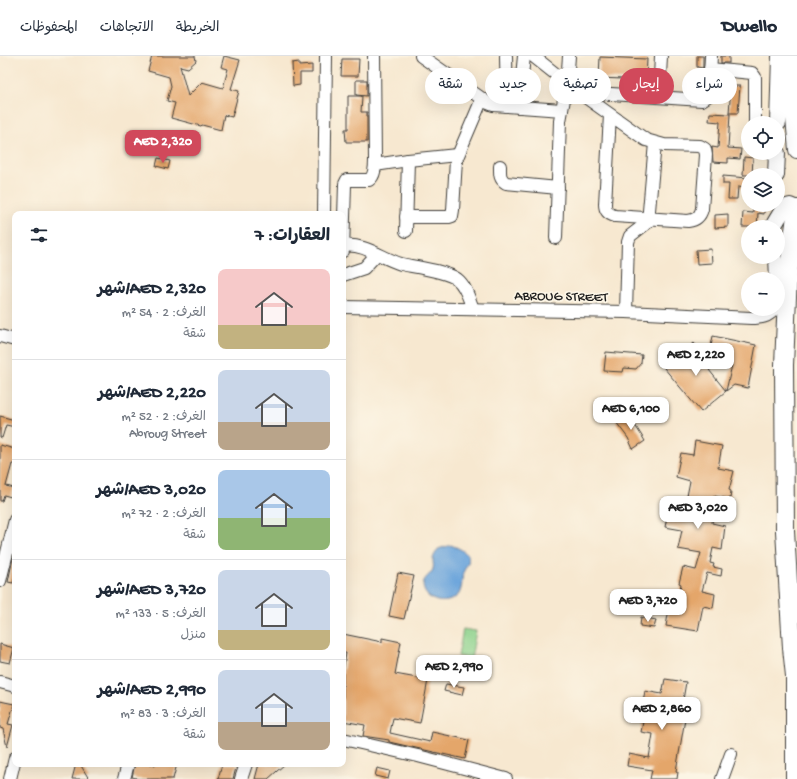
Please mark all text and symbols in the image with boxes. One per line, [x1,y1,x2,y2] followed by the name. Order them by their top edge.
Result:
[722,16,777,39] text: Dwello
[20,20,78,37] text: المحفوظات
[100,20,154,37] text: الاتجاهات
[176,20,219,37] text: الخريطة
[425,68,477,104] chip: شقة
[485,68,541,104] chip: جديد
[549,68,611,104] chip: تصفية
[619,68,674,104] chip: إيجار
[682,68,737,104] chip: شراء
[741,116,785,316] map controls
[741,116,785,160] button: locate
[117,130,209,164] pin: AED 2,320
[134,135,192,150] text: AED 2,320
[741,168,785,212] button: layers
[741,220,785,264] button: +
[28,224,50,246] icon: filters
[255,227,330,247] text: العقارات: 7
[741,272,785,316] button: −
[97,280,206,300] text: AED 2,320/شهر
[250,285,298,333] icon: home
[514,288,608,307] street label: ABROUG STREET
[122,306,206,321] text: الغرف: 2 · 54 m²
[183,327,206,342] text: شقة
[650,343,742,377] pin: AED 2,220
[667,348,725,363] text: AED 2,220
[98,384,206,404] text: AED 2,220/شهر
[250,386,298,434] icon: home
[585,397,677,431] pin: AED 6,100
[602,402,660,417] text: AED 6,100
[122,410,206,425] text: الغرف: 2 · 52 m²
[129,427,206,442] text: Abroug Street
[96,481,206,501] text: AED 3,020/شهر
[250,486,298,534] icon: home
[652,496,744,530] pin: AED 3,020
[668,501,728,516] text: AED 3,020
[122,507,206,522] text: الغرف: 2 · 72 m²
[183,528,206,543] text: شقة
[97,581,206,601] text: AED 3,720/شهر
[250,586,298,634] icon: home
[602,589,694,623] pin: AED 3,720
[619,594,677,609] text: AED 3,720
[116,607,206,622] text: الغرف: 5 · 133 m²
[180,628,206,643] text: منزل
[408,655,500,689] pin: AED 2,990
[425,660,483,675] text: AED 2,990
[98,681,206,701] text: AED 2,990/شهر
[250,686,298,734] icon: home
[616,697,708,731] pin: AED 2,860
[633,702,691,717] text: AED 2,860
[121,707,206,722] text: الغرف: 3 · 83 m²
[183,728,206,743] text: شقة

